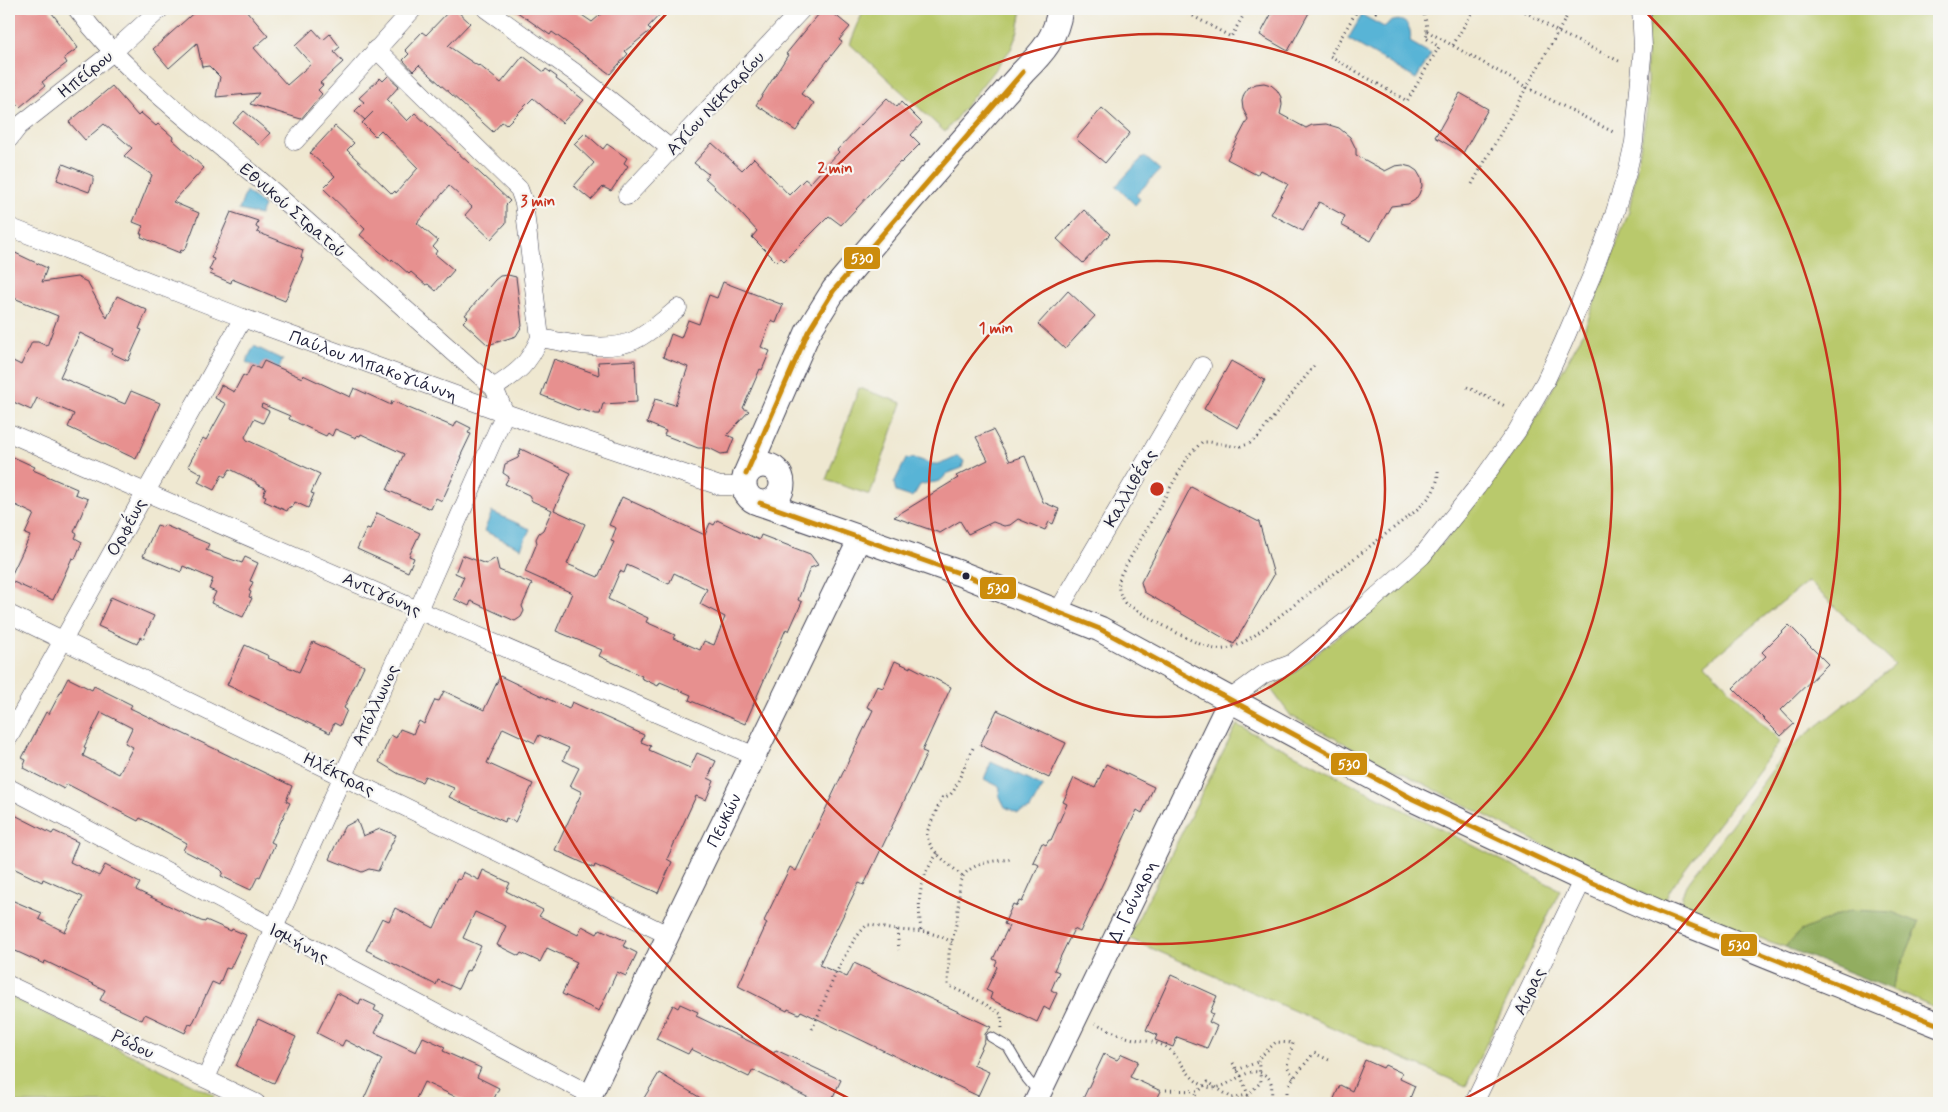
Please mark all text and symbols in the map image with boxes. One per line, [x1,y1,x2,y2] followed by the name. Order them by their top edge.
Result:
[53,45,118,104] street label: Ηπείρου
[661,46,770,161] street label: Αγίου Νεκταρίου
[234,158,351,264] street label: Εθνικού Στρατού
[817,159,853,179] text: 2 min
[521,192,555,212] text: 3 min
[843,246,881,270] line badge: 530
[851,250,873,268] text: 530
[979,319,1013,339] text: 1 min
[286,325,461,408] street label: Παύλου Μπακογιάννη
[1098,444,1163,532] street label: Καλλιθέας
[1148,480,1166,498] centre of rings
[100,494,153,561] street label: Ορφέως
[338,567,425,623] street label: Αντιγόνης
[961,571,971,581] unlabelled marker
[979,576,1017,600] line badge: 530
[987,580,1009,598] text: 530
[347,661,405,750] street label: Απόλλωνος
[299,746,379,803] street label: Ηλέκτρας
[1330,752,1368,776] line badge: 530
[1338,756,1360,774] text: 530
[701,790,748,852] street label: Πευκών
[1103,856,1163,947] street label: Δ. Γούναρη
[264,918,333,970] street label: Ισμήνης
[1720,933,1758,957] line badge: 530
[1728,937,1750,955] text: 530
[1508,964,1552,1019] street label: Αύρας
[107,1025,158,1065] street label: Ρόδου

